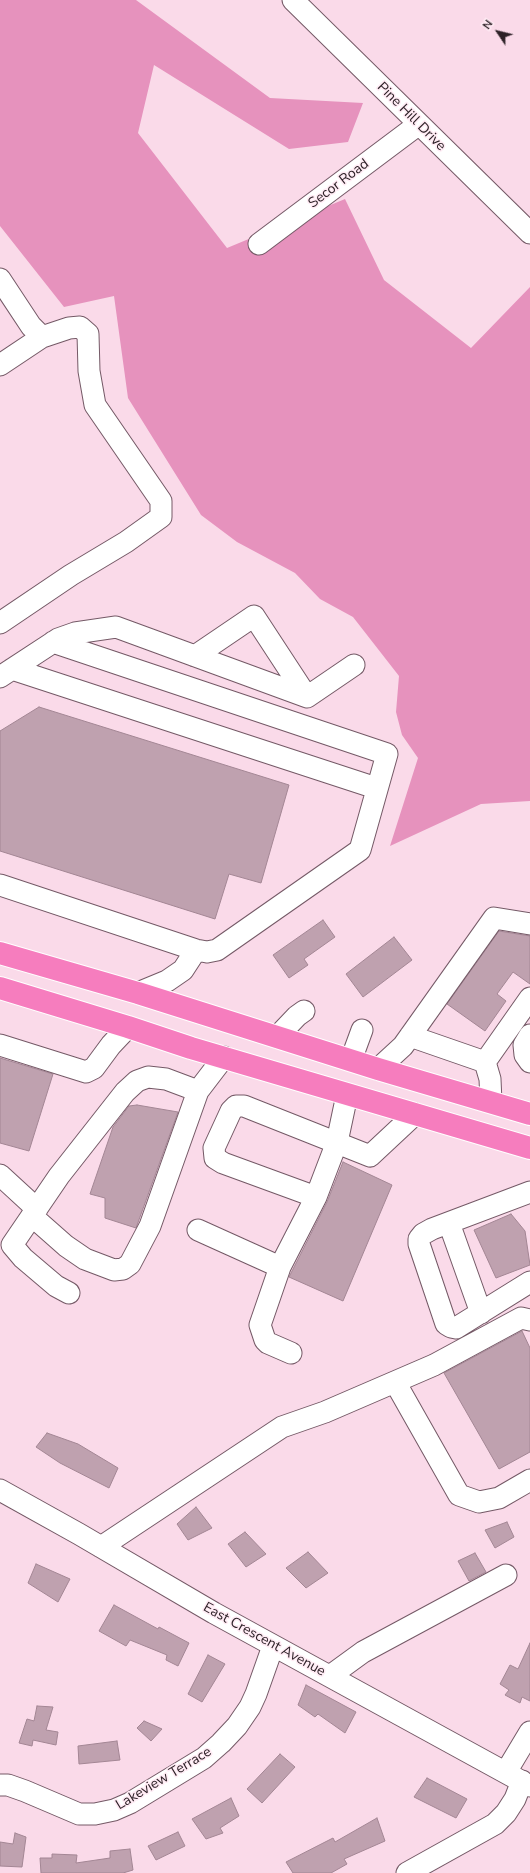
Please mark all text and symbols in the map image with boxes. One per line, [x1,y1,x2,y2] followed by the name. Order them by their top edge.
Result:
[478,12,518,52] north arrow
[479,17,496,33] text: N
[373,79,449,155] street label: Pine Hill Drive
[305,156,373,212] street label: Secor Road
[200,1599,328,1681] street label: East Crescent Avenue
[113,1744,215,1814] street label: Lakeview Terrace

